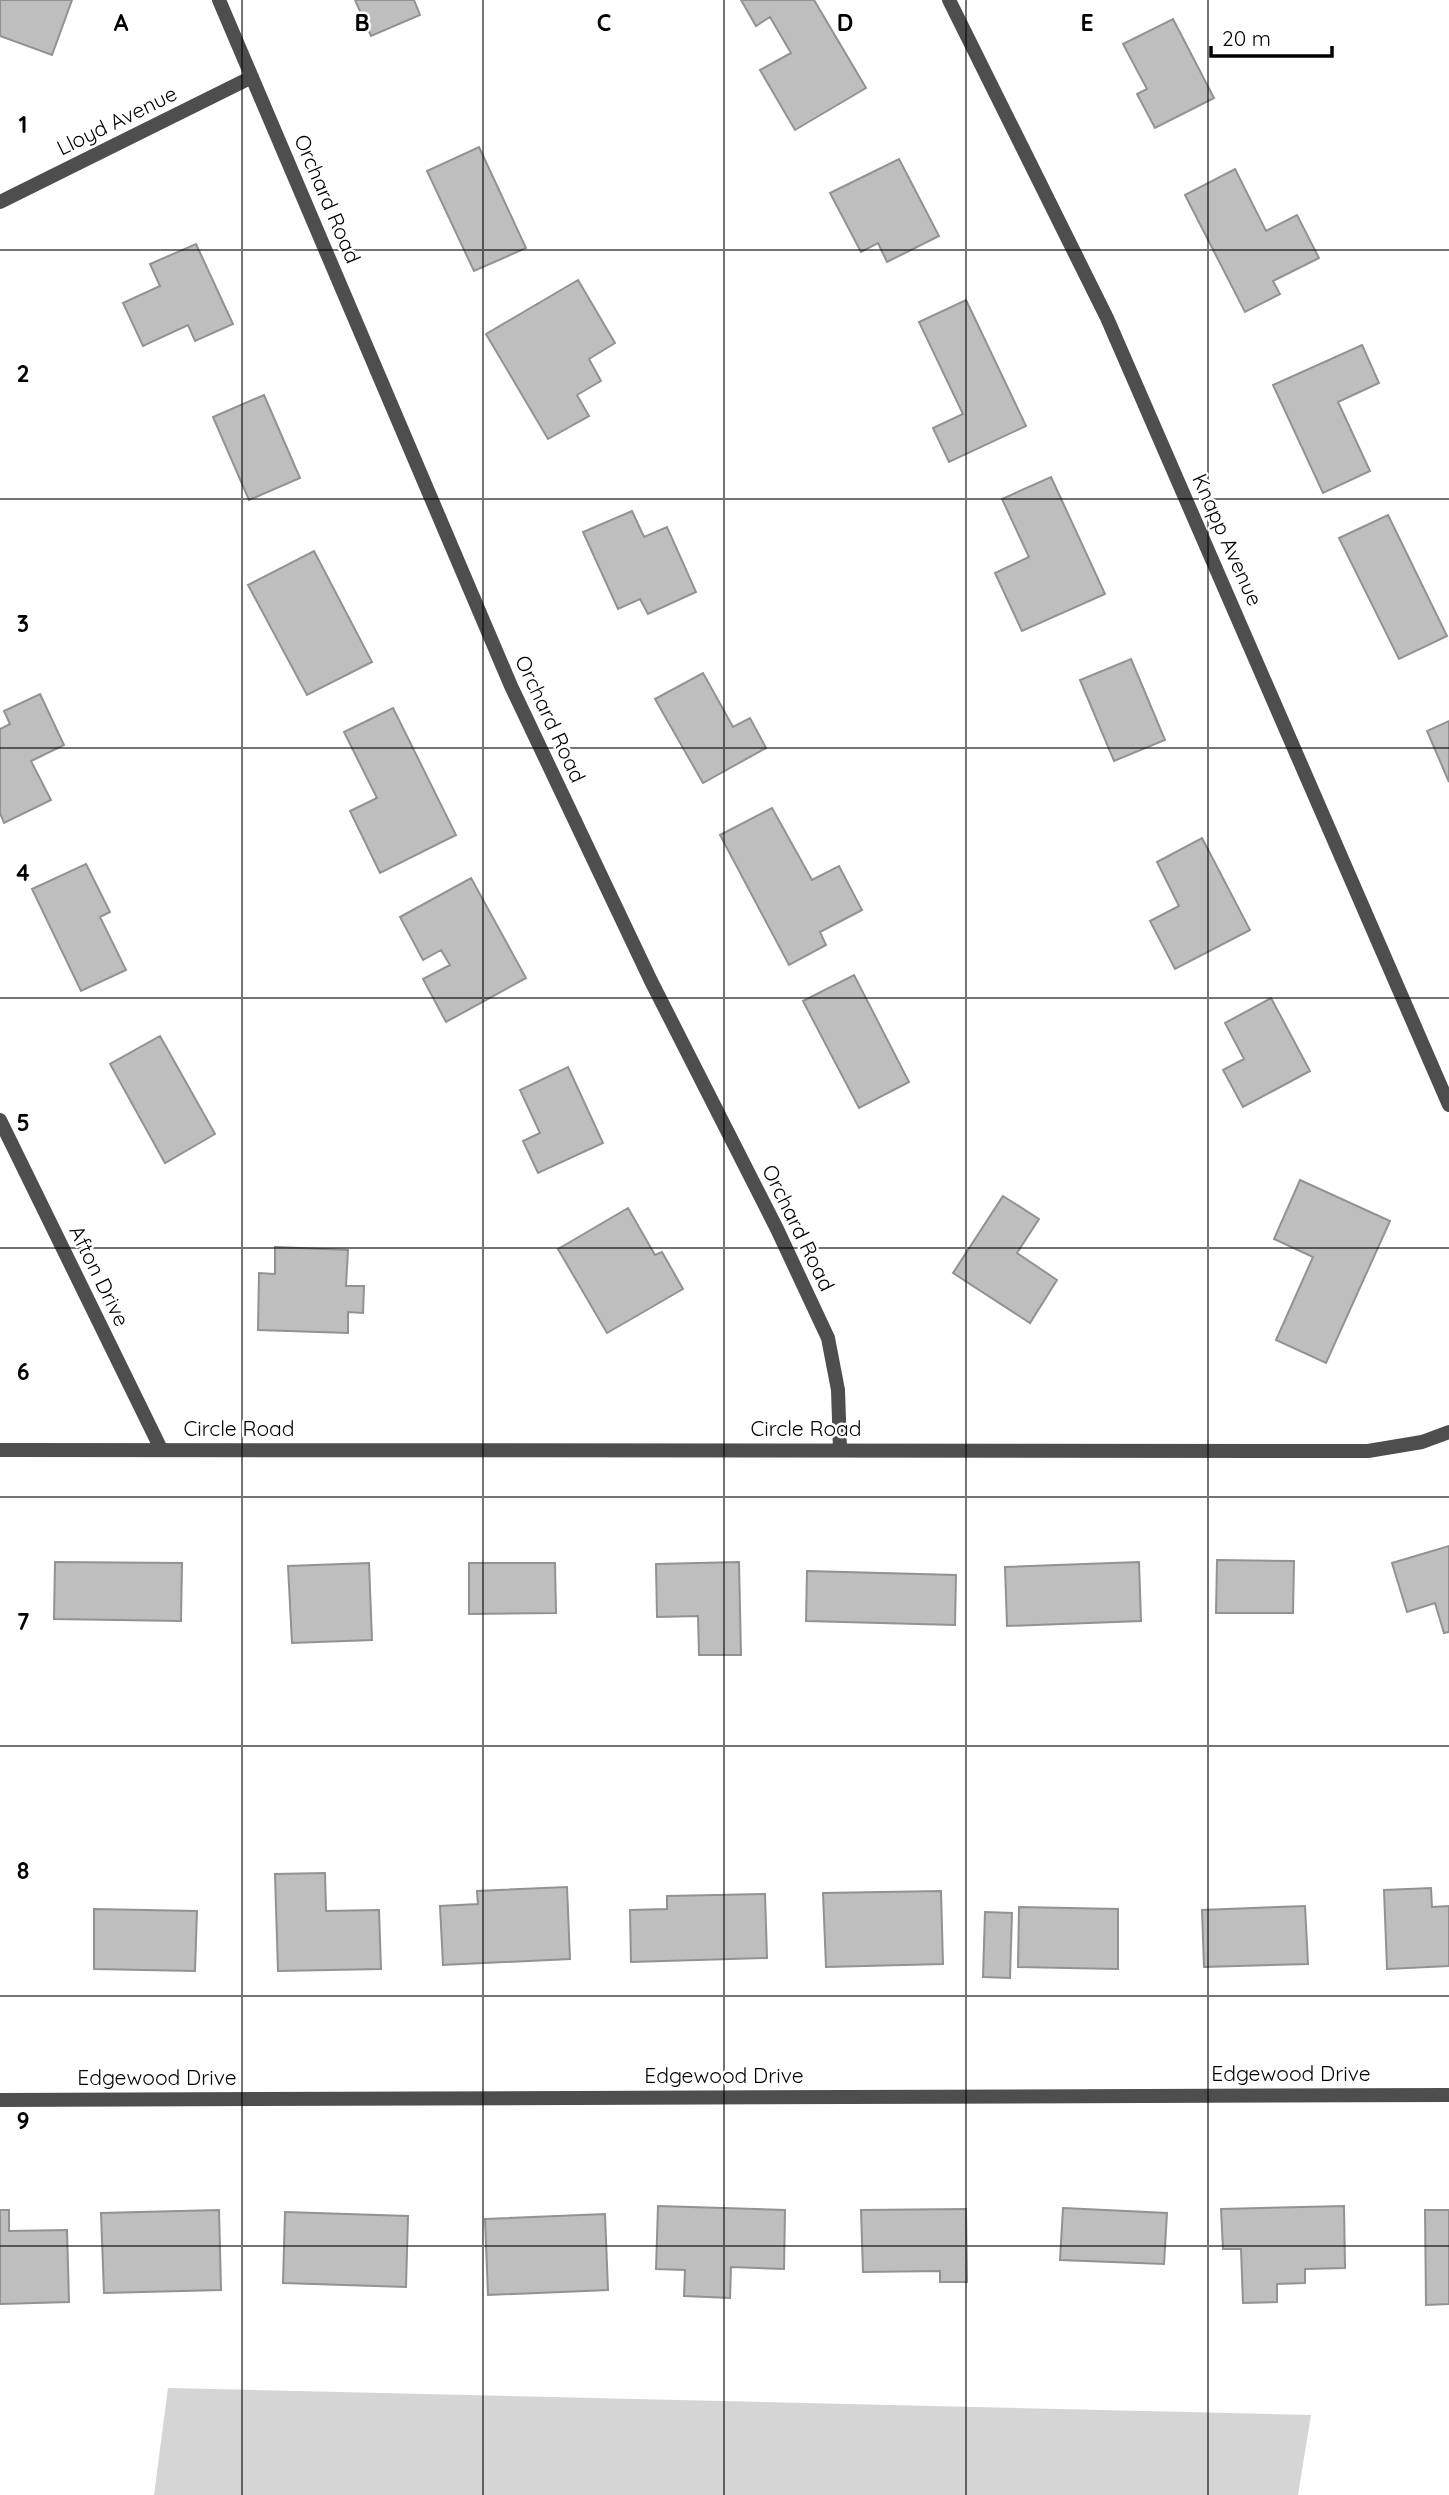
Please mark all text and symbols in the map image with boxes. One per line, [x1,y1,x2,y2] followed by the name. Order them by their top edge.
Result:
[114,8,129,37] text: A
[354,8,370,37] text: B
[597,8,611,37] text: C
[837,8,853,37] text: D
[1080,8,1094,37] text: E
[1211,14,1332,58] scale bar
[1222,25,1271,51] text: 20 m
[52,80,181,160] street label: Lloyd Avenue
[19,110,27,139] text: 1
[289,130,367,267] street label: Orchard Road
[16,359,30,388] text: 2
[1187,469,1269,610] street label: Knapp Avenue
[17,609,29,638] text: 3
[510,651,592,786] street label: Orchard Road
[16,858,30,887] text: 4
[16,1108,30,1137] text: 5
[757,1160,841,1295] street label: Orchard Road
[64,1221,136,1330] street label: Afton Drive
[17,1357,29,1386] text: 6
[183,1415,295,1441] street label: Circle Road
[750,1415,862,1441] street label: Circle Road
[17,1607,30,1636] text: 7
[17,1856,29,1885] text: 8
[1211,2060,1371,2086] street label: Edgewood Drive
[644,2062,804,2088] street label: Edgewood Drive
[77,2064,237,2090] street label: Edgewood Drive
[16,2106,30,2135] text: 9

